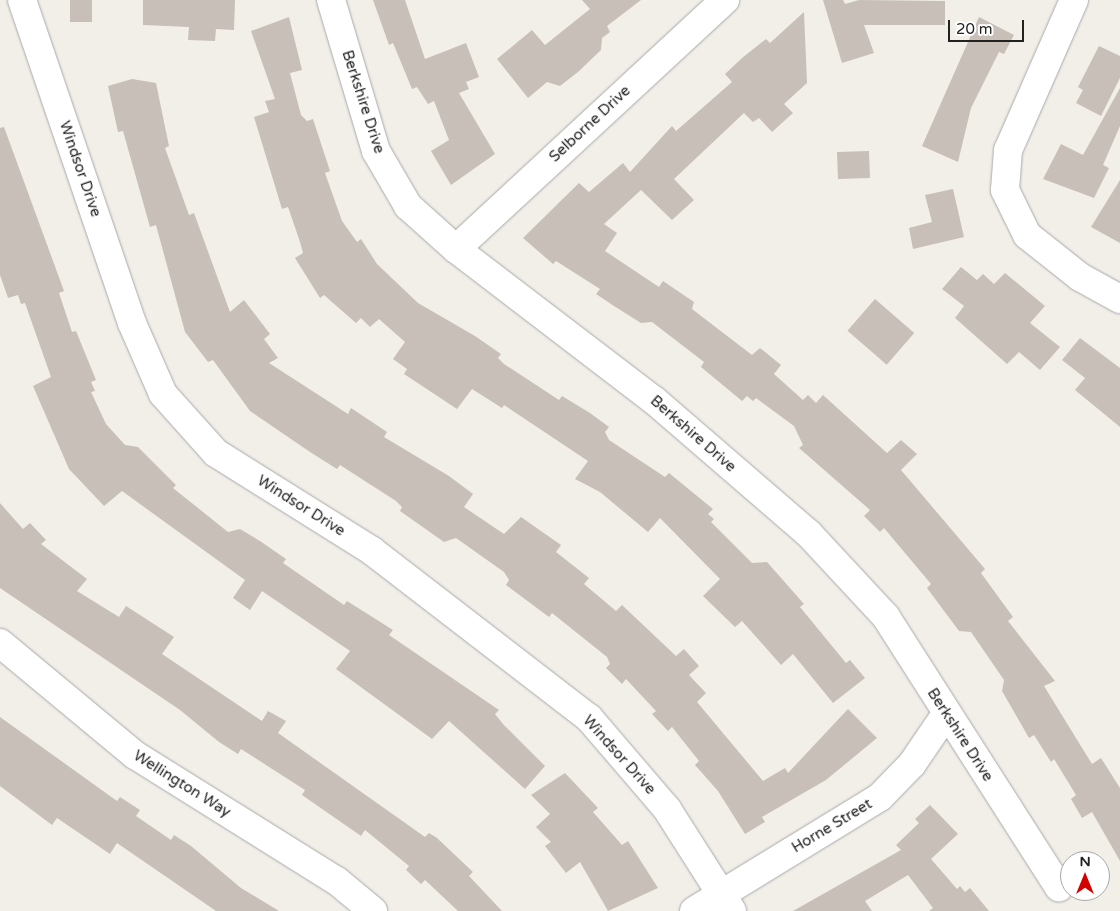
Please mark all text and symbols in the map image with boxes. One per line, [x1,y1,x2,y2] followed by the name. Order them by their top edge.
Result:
[950,10,1026,42] scale bar
[956,20,993,38] text: 20 m
[338,48,388,156] street label: Berkshire Drive
[546,82,634,166] street label: Selborne Drive
[55,119,105,219] street label: Windsor Drive
[646,392,740,476] street label: Berkshire Drive
[254,472,348,540] street label: Windsor Drive
[923,685,997,785] street label: Berkshire Drive
[579,712,659,798] street label: Windsor Drive
[130,747,234,821] street label: Wellington Way
[789,795,875,857] street label: Horne Street
[1060,851,1110,901] north arrow
[1079,853,1091,870] text: N

